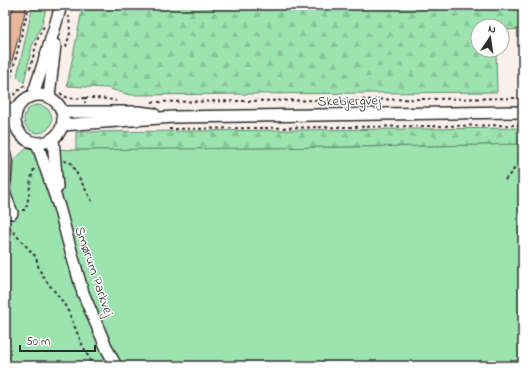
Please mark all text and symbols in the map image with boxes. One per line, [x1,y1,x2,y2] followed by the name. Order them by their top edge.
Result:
[470,18,510,58] north arrow
[487,21,497,38] text: N
[317,90,382,114] street label: Skebjergvej
[68,224,119,320] street label: Smørum Parkvej
[20,327,95,353] scale bar
[26,333,50,351] text: 50 m

